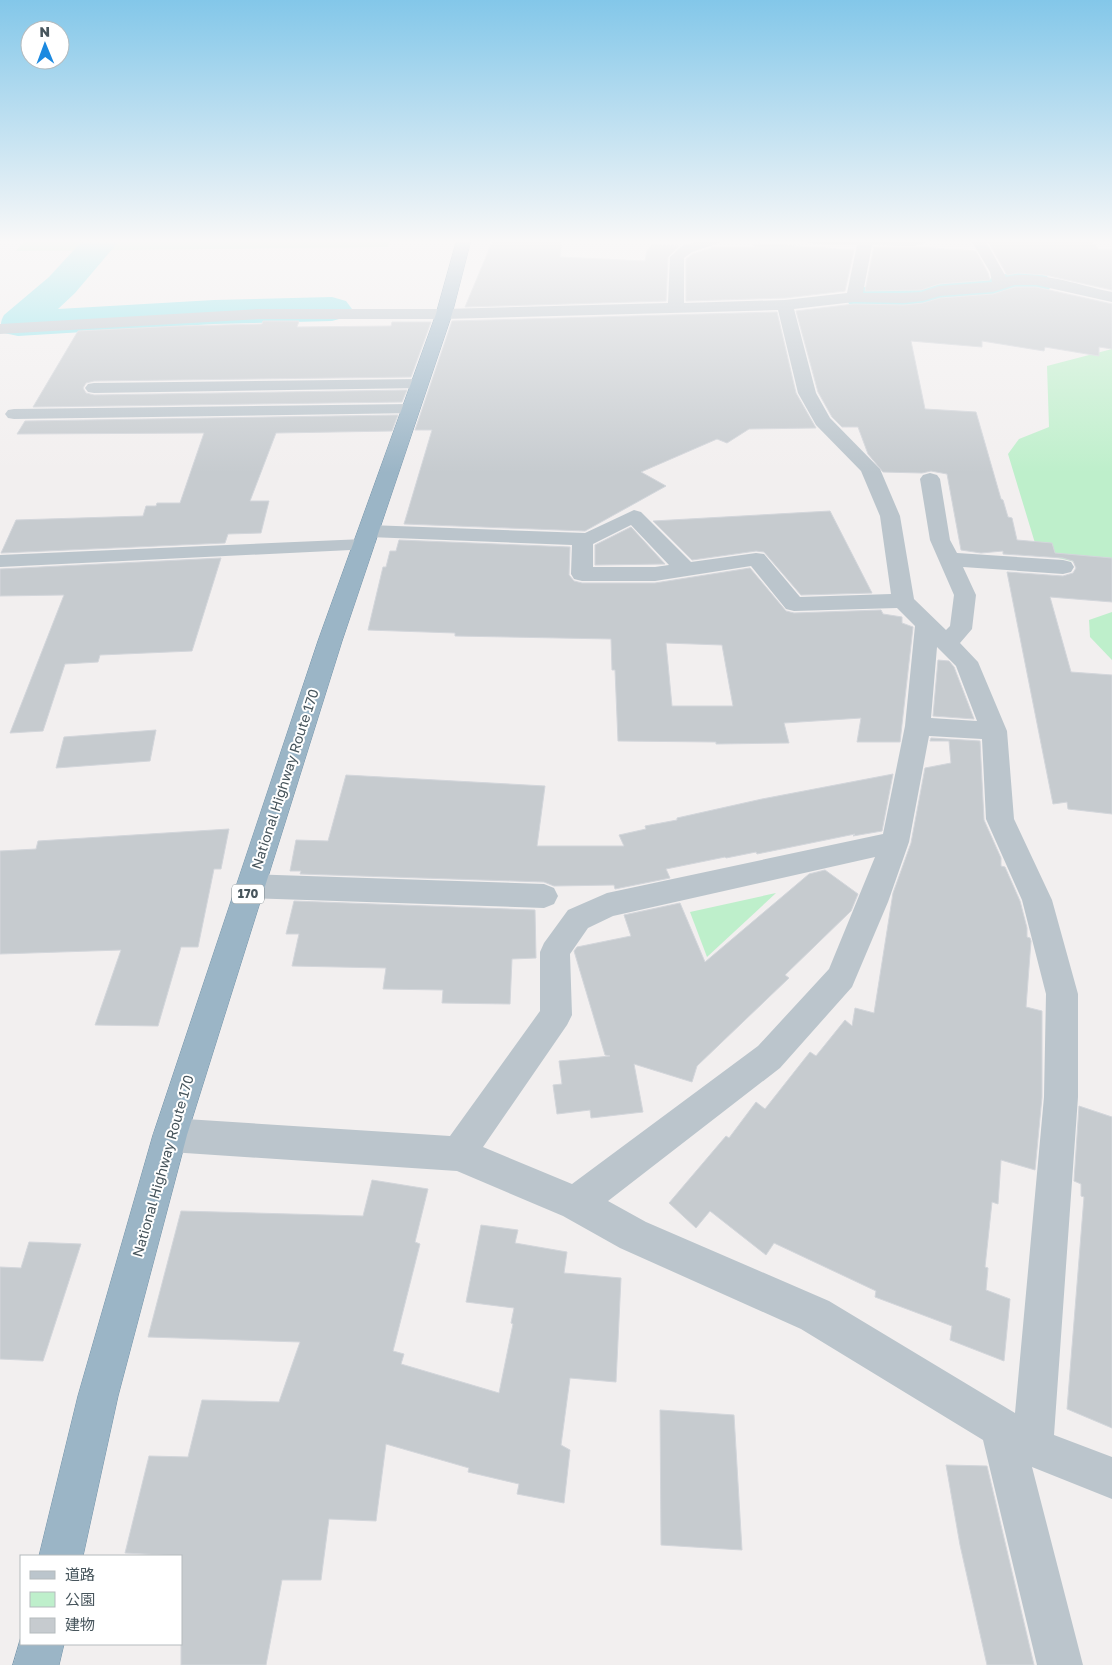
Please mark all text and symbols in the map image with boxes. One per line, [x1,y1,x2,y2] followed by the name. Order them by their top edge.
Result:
[20,20,70,70] north arrow
[39,23,50,40] text: N
[247,687,322,871] street label: National Highway Route 170
[232,884,264,904] road number: 170
[128,1073,197,1259] street label: National Highway Route 170
[20,1555,182,1645] legend
[65,1565,95,1583] text: 道路
[65,1590,95,1608] text: 公園
[65,1615,95,1633] text: 建物

